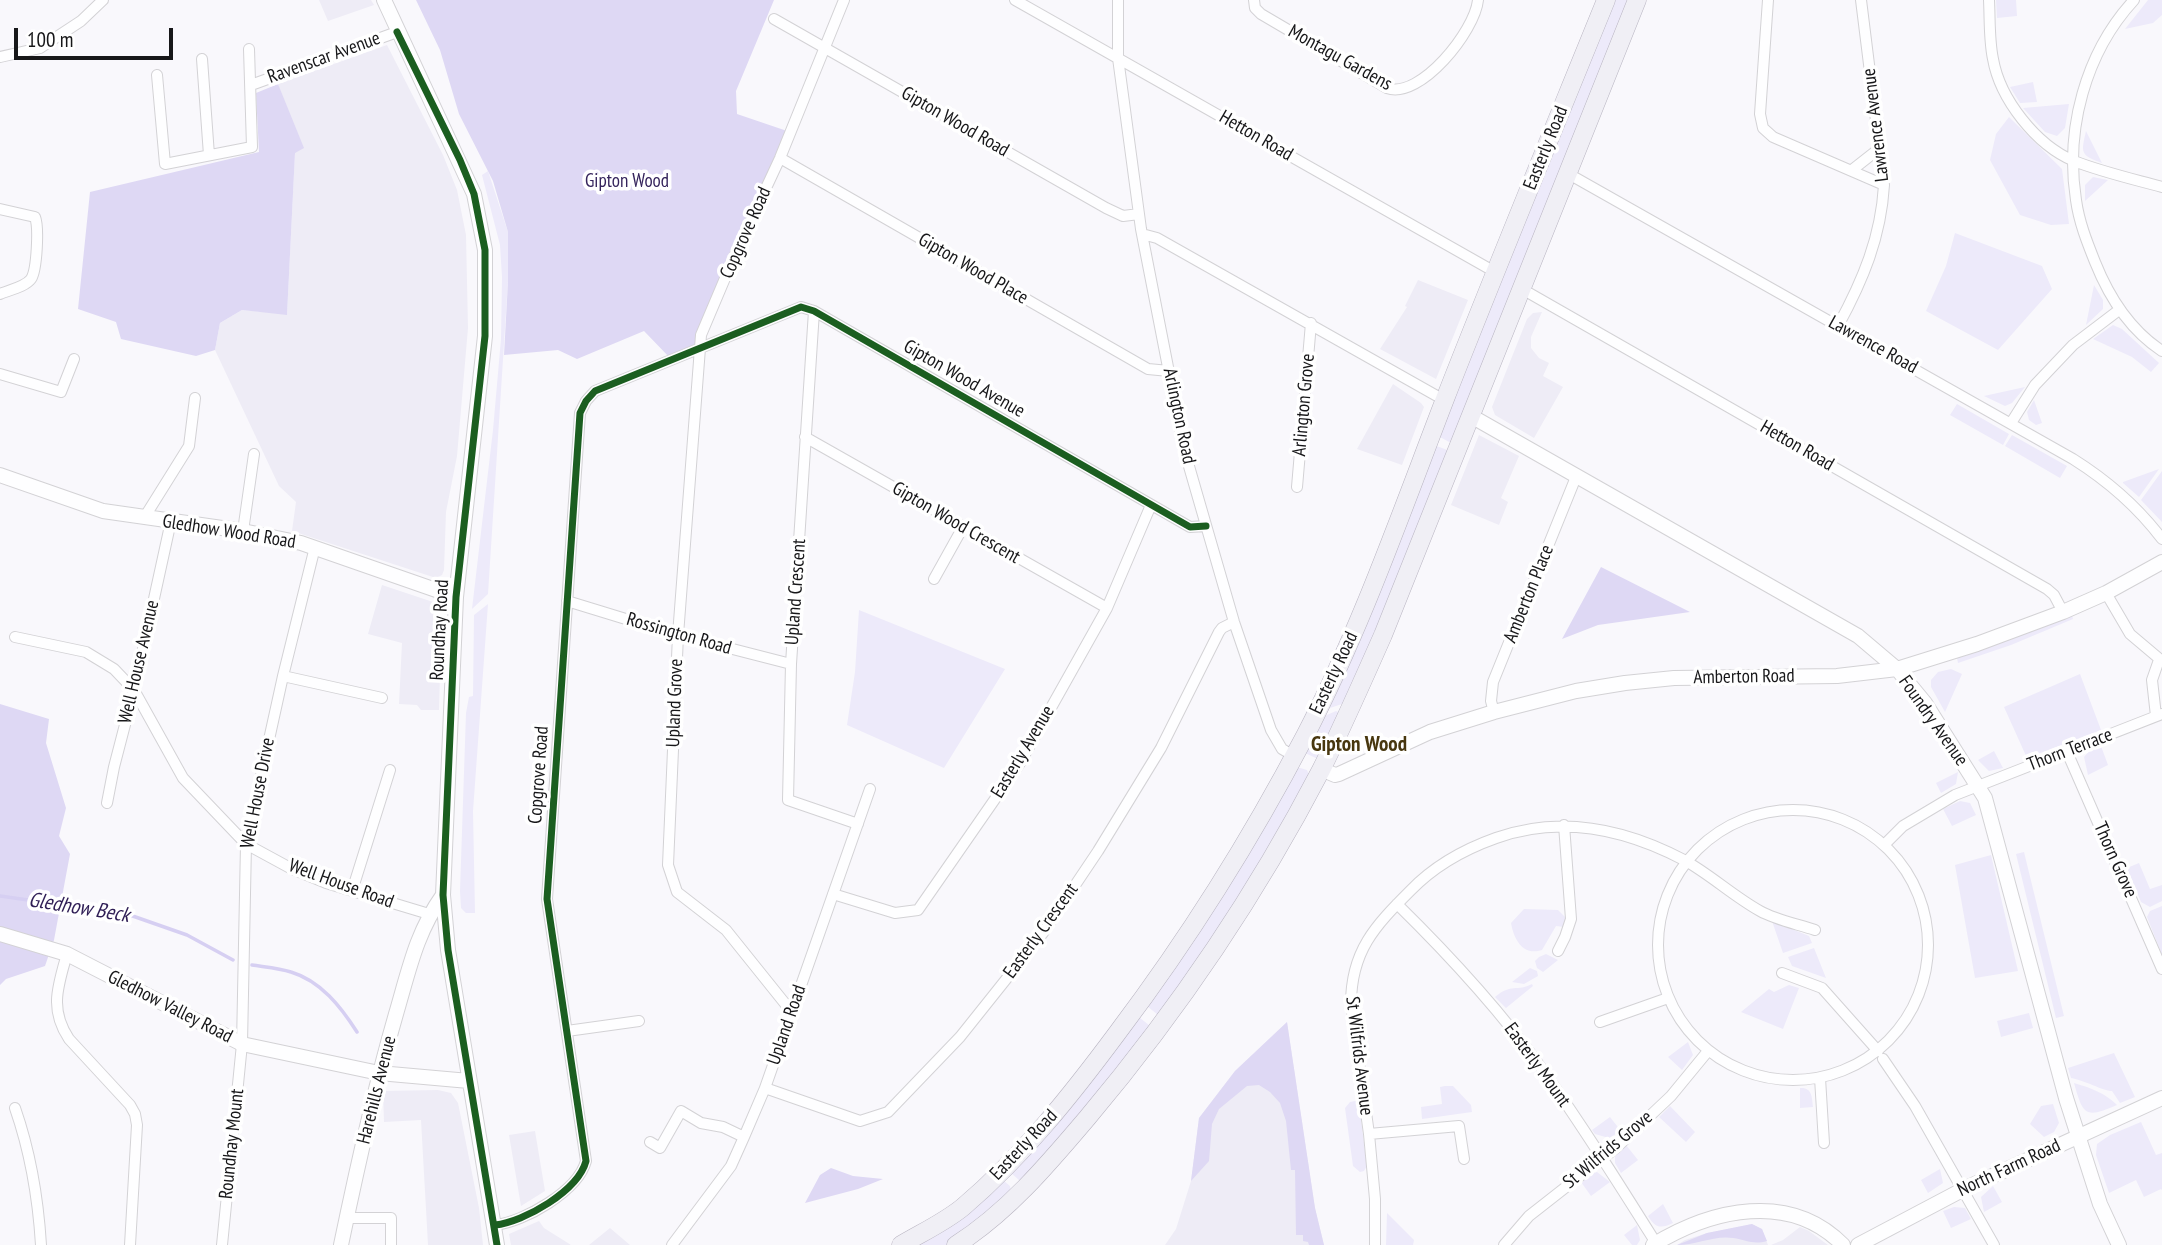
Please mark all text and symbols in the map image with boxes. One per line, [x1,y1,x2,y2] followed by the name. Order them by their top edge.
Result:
[18,14,177,58] scale bar
[1284,20,1396,96] street label: Montagu Gardens
[27,26,73,53] text: 100 m
[264,27,384,89] street label: Ravenscar Avenue
[1858,67,1894,183] street label: Lawrence Avenue
[897,82,1013,162] street label: Gipton Wood Road
[1519,103,1573,193] street label: Easterly Road
[1215,106,1297,166] street label: Hetton Road
[585,171,669,193] park label: Gipton Wood
[716,184,776,282] street label: Copgrove Road
[914,228,1032,310] street label: Gipton Wood Place
[1824,311,1922,379] street label: Lawrence Road
[899,335,1029,423] street label: Gipton Wood Avenue
[1288,353,1320,457] street label: Arlington Grove
[1158,366,1200,466] street label: Arlington Road
[1756,416,1838,476] street label: Hetton Road
[888,477,1024,569] street label: Gipton Wood Crescent
[161,510,297,554] street label: Gledhow Wood Road
[781,538,811,646] street label: Upland Crescent
[1499,542,1559,646] street label: Amberton Place
[426,579,454,681] street label: Roundhay Road
[114,598,164,726] street label: Well House Avenue
[624,608,734,660] street label: Rossington Road
[1305,628,1363,718] street label: Easterly Road
[662,658,688,748] street label: Upland Grove
[1693,665,1795,689] street label: Amberton Road
[1893,671,1973,771] street label: Foundry Avenue
[986,702,1060,802] street label: Easterly Avenue
[2024,723,2116,777] street label: Thorn Terrace
[524,725,554,825] street label: Copgrove Road
[1311,732,1407,758] district label: Gipton Wood
[236,736,280,850] street label: Well House Drive
[2088,819,2142,901] street label: Thorn Grove
[285,854,397,914] street label: Well House Road
[999,879,1083,983] street label: Easterly Crescent
[27,888,131,928] water label: Gledhow Beck
[104,966,236,1048] street label: Gledhow Valley Road
[763,982,811,1068] street label: Upland Road
[1340,995,1378,1117] street label: St Wilfrids Avenue
[1499,1019,1575,1111] street label: Easterly Mount
[353,1034,401,1146] street label: Harehills Avenue
[215,1088,249,1200] street label: Roundhay Mount
[986,1105,1062,1185] street label: Easterly Road
[1559,1106,1657,1194] street label: St Wilfrids Grove
[1954,1134,2064,1202] street label: North Farm Road

